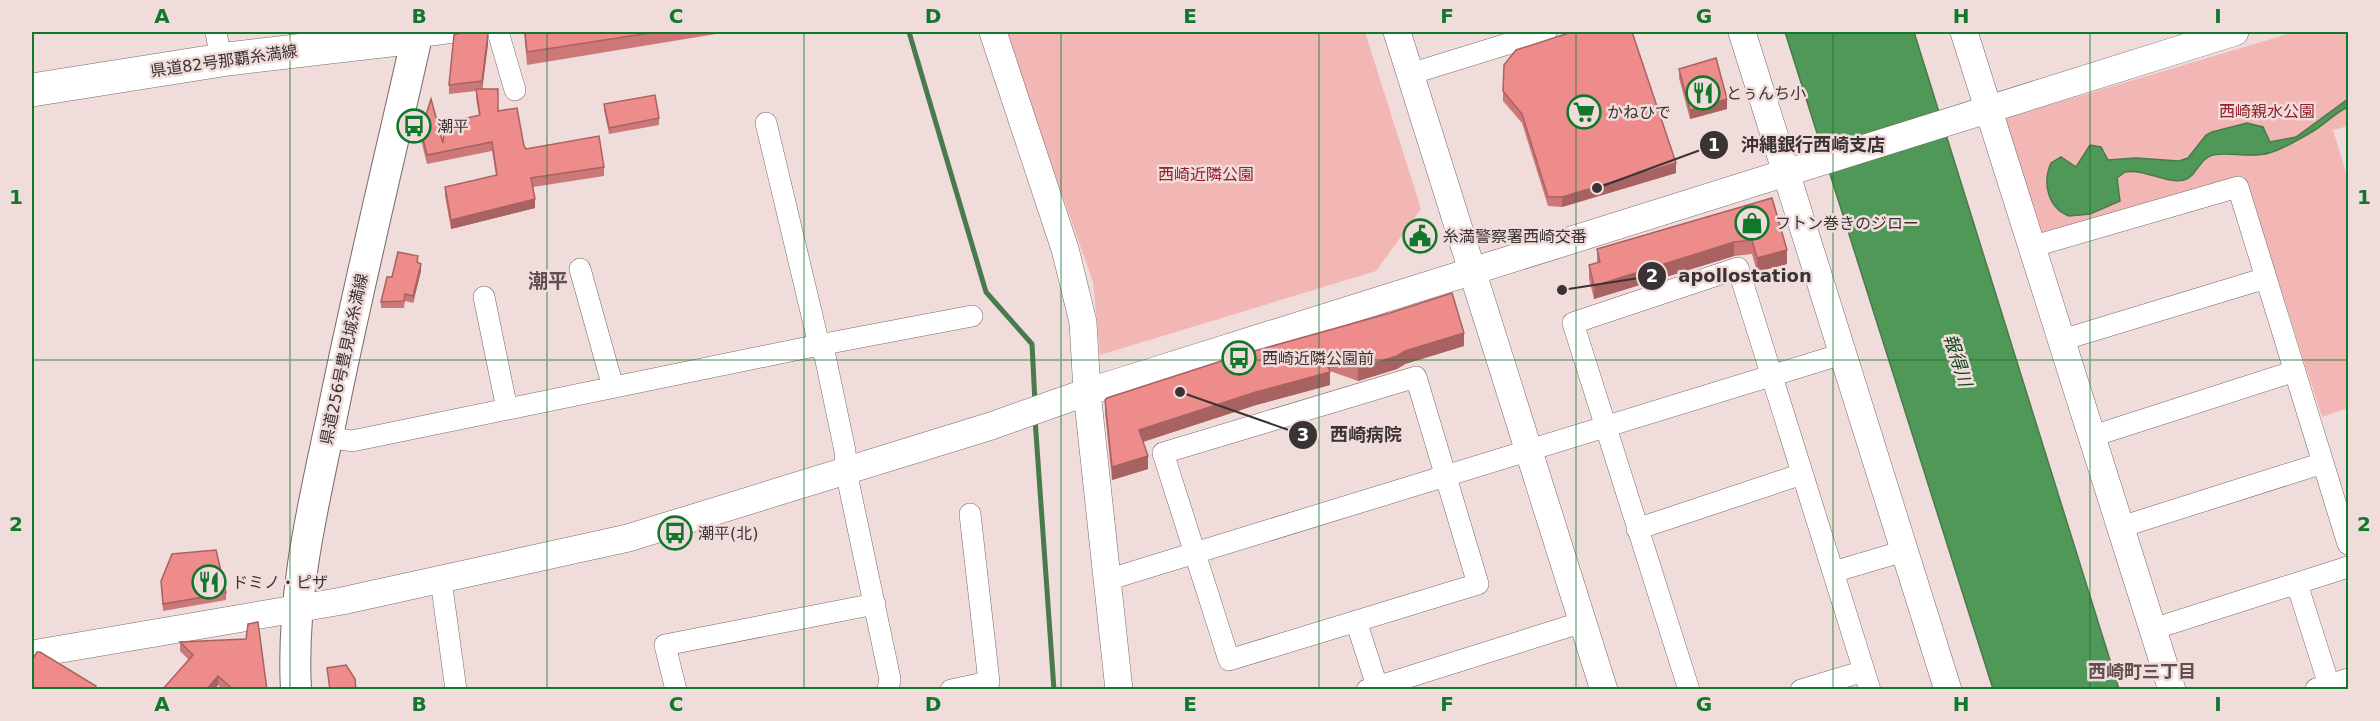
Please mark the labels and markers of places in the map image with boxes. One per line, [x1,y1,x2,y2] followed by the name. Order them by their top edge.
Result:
[1685,75,1721,111] restaurant icon: とぅんち小
[1726,84,1806,103] place label: とぅんち小
[1566,94,1602,130] supermarket icon: かねひで
[1607,103,1671,122] place label: かねひで
[396,108,432,144] bus stop icon: 潮平
[437,117,469,136] place label: 潮平
[1699,127,1897,163] callout: 沖縄銀行西崎支店
[1734,205,1770,241] shop icon: フトン巻きのジロー
[1775,214,1919,233] place label: フトン巻きのジロー
[1402,218,1438,254] public building icon: 糸満警察署西崎交番
[1443,227,1587,246] place label: 糸満警察署西崎交番
[1637,258,1824,294] callout: apollostation
[1221,340,1257,376] bus stop icon: 西崎近隣公園前
[1262,349,1374,368] place label: 西崎近隣公園前
[1288,417,1414,453] callout: 西崎病院
[657,515,693,551] bus stop icon: 潮平(北)
[698,524,759,543] place label: 潮平(北)
[191,564,227,600] restaurant icon: ドミノ・ピザ
[232,573,328,592] place label: ドミノ・ピザ

